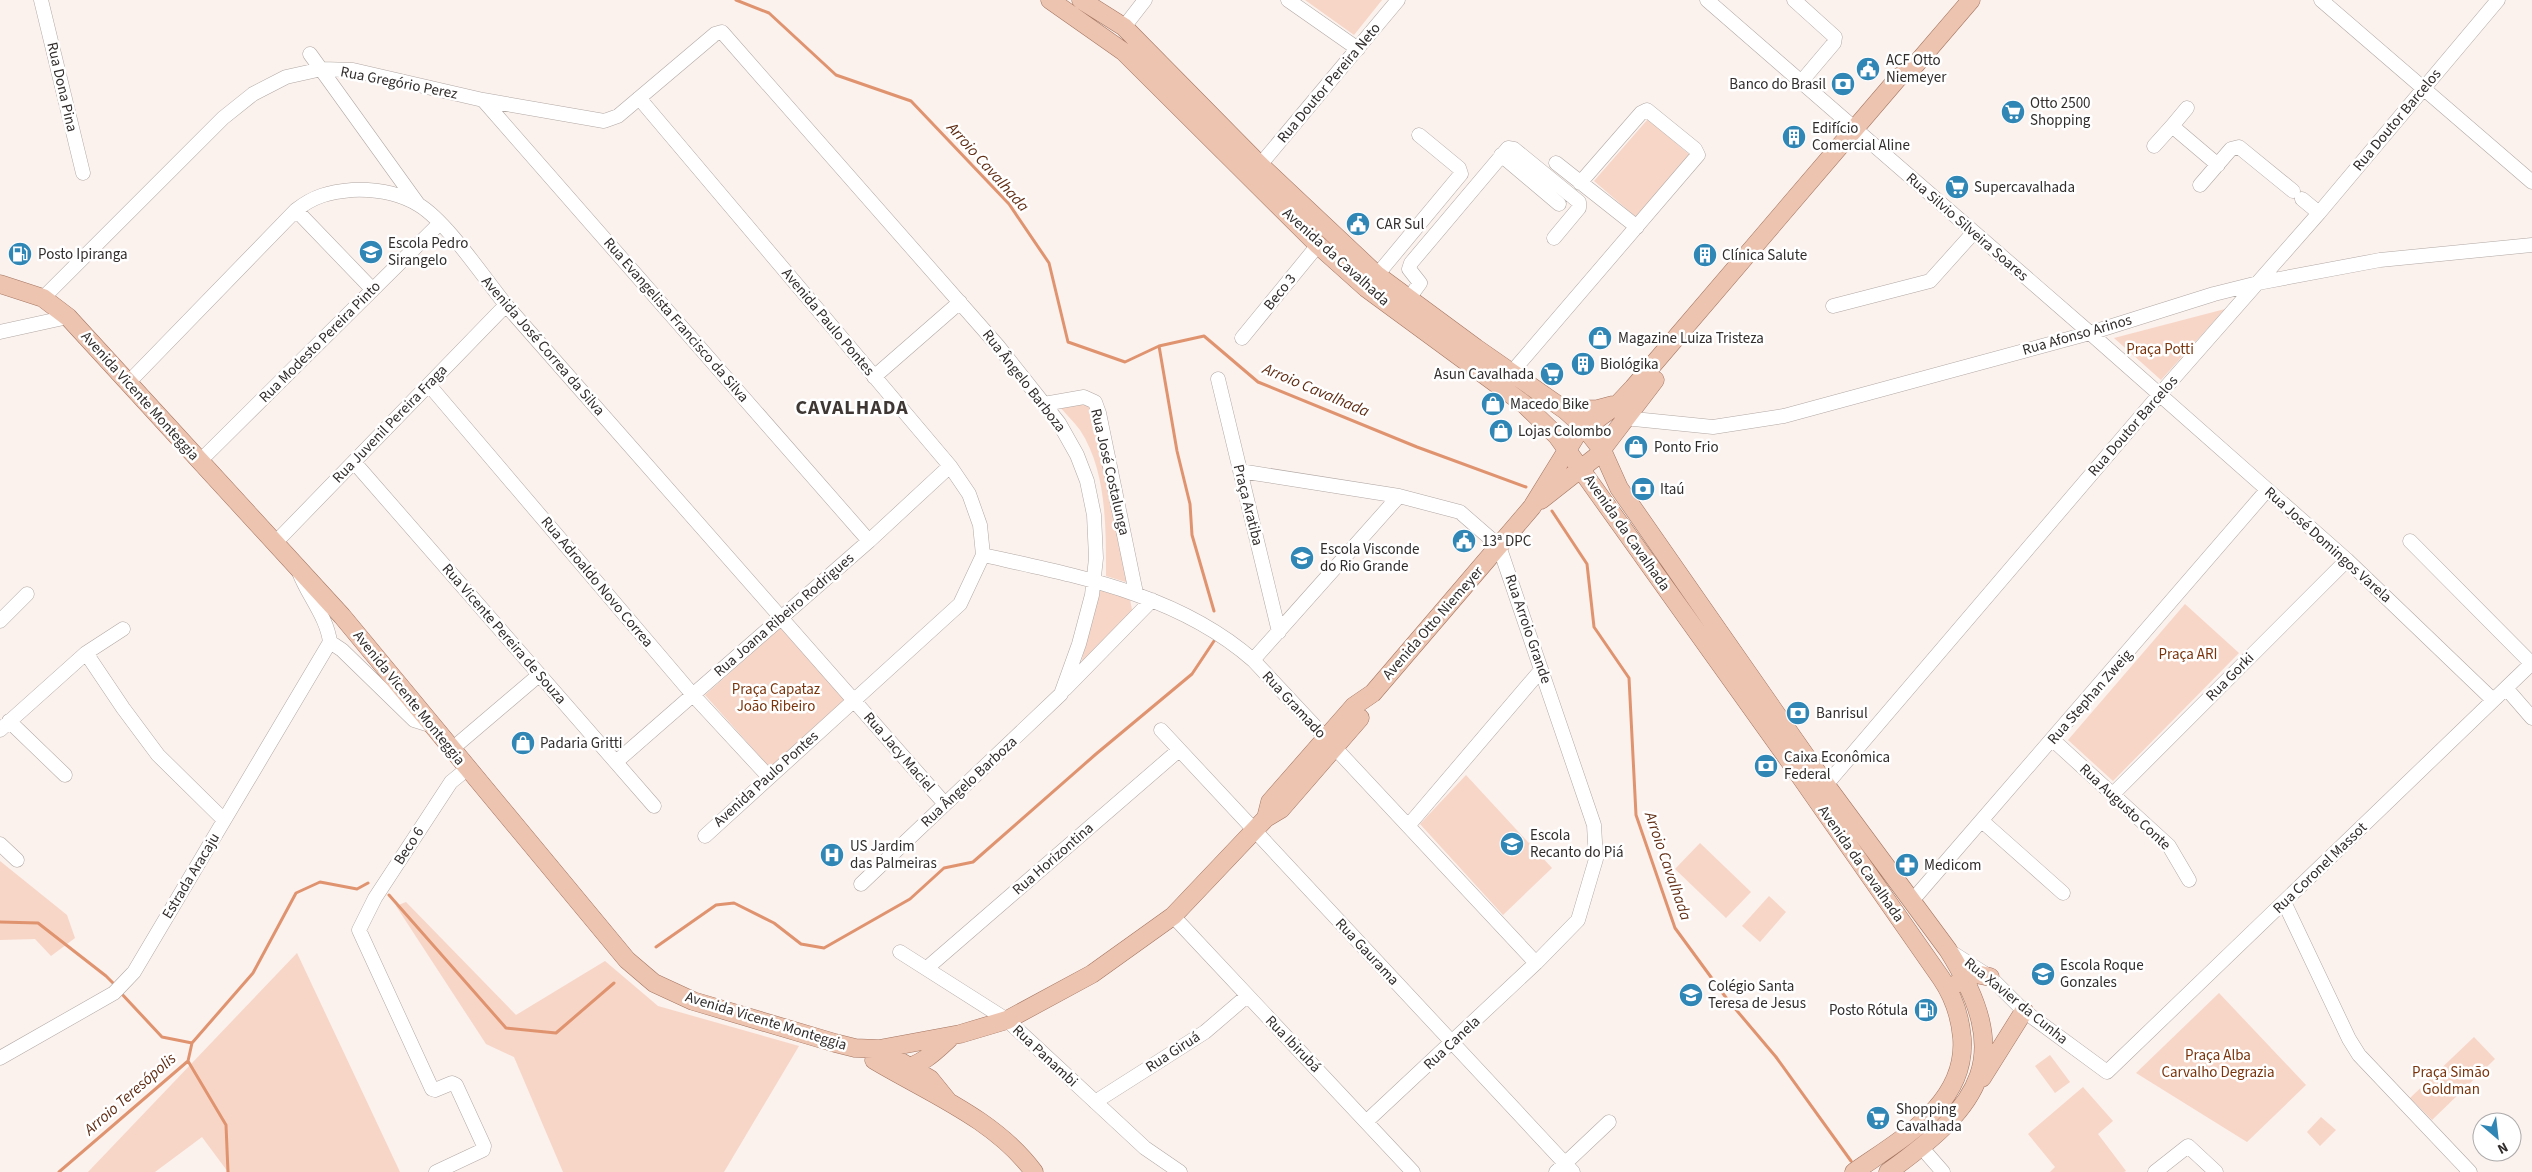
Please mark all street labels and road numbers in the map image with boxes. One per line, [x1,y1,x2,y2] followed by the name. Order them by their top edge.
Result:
[1272,18,1386,148] street label: Rua Doutor Pereira Neto
[41,40,83,134] street label: Rua Dona Pina
[339,61,459,105] street label: Rua Gregório Perez
[2348,64,2446,176] street label: Rua Doutor Barcelos
[1901,168,2033,286] street label: Rua Silvio Silveira Soares
[1278,203,1394,311] street label: Avenida da Cavalhada
[599,233,753,407] street label: Rua Evangelista Francisco da Silva
[777,264,879,380] street label: Avenida Paulo Pontes
[1259,269,1301,315] street label: Beco 3
[476,272,610,420] street label: Avenida José Correa da Silva
[254,276,386,408] street label: Rua Modesto Pereira Pinto
[2020,309,2134,361] street label: Rua Afonso Arinos
[977,325,1071,437] street label: Rua Ângelo Barboza
[76,327,204,465] street label: Avenida Vicente Monteggia
[328,360,452,488] street label: Rua Juvenil Pereira Fraga
[2083,371,2183,481] street label: Rua Doutor Barcelos
[1085,407,1135,537] street label: Rua José Costalunga
[1228,462,1268,548] street label: Praça Aratiba
[1579,470,1675,596] street label: Avenida da Cavalhada
[2260,482,2396,608] street label: Rua José Domingos Varela
[536,512,658,652] street label: Rua Adroaldo Novo Correa
[709,548,859,682] street label: Rua Joana Ribeiro Rodrigues
[437,559,571,709] street label: Rua Vicente Pereira de Souza
[1378,561,1489,684] street label: Avenida Otto Niemeyer
[1499,572,1557,686] street label: Rua Arroio Grande
[348,626,470,770] street label: Avenida Vicente Monteggia
[2043,645,2137,749] street label: Rua Stephan Zweig
[2201,648,2259,706] street label: Rua Gorki
[1257,667,1331,743] street label: Rua Gramado
[859,708,940,796] street label: Rua Jacy Maciel
[709,726,823,832] street label: Avenida Paulo Pontes
[916,732,1022,832] street label: Rua Ângelo Barboza
[2075,759,2175,855] street label: Rua Augusto Conte
[1813,801,1909,927] street label: Avenida da Cavalhada
[1008,818,1098,900] street label: Rua Horizontina
[2268,818,2372,918] street label: Rua Coronel Massot
[389,823,429,869] street label: Beco 6
[157,829,225,923] street label: Estrada Aracaju
[1330,914,1404,990] street label: Rua Gaurama
[1960,953,2072,1049] street label: Rua Xavier da Cunha
[683,986,849,1056] street label: Avenida Vicente Monteggia
[1260,1011,1326,1077] street label: Rua Ibirubá
[1419,1011,1485,1075] street label: Rua Canela
[1008,1020,1082,1092] street label: Rua Panambi
[1142,1027,1204,1077] street label: Rua Giruá

